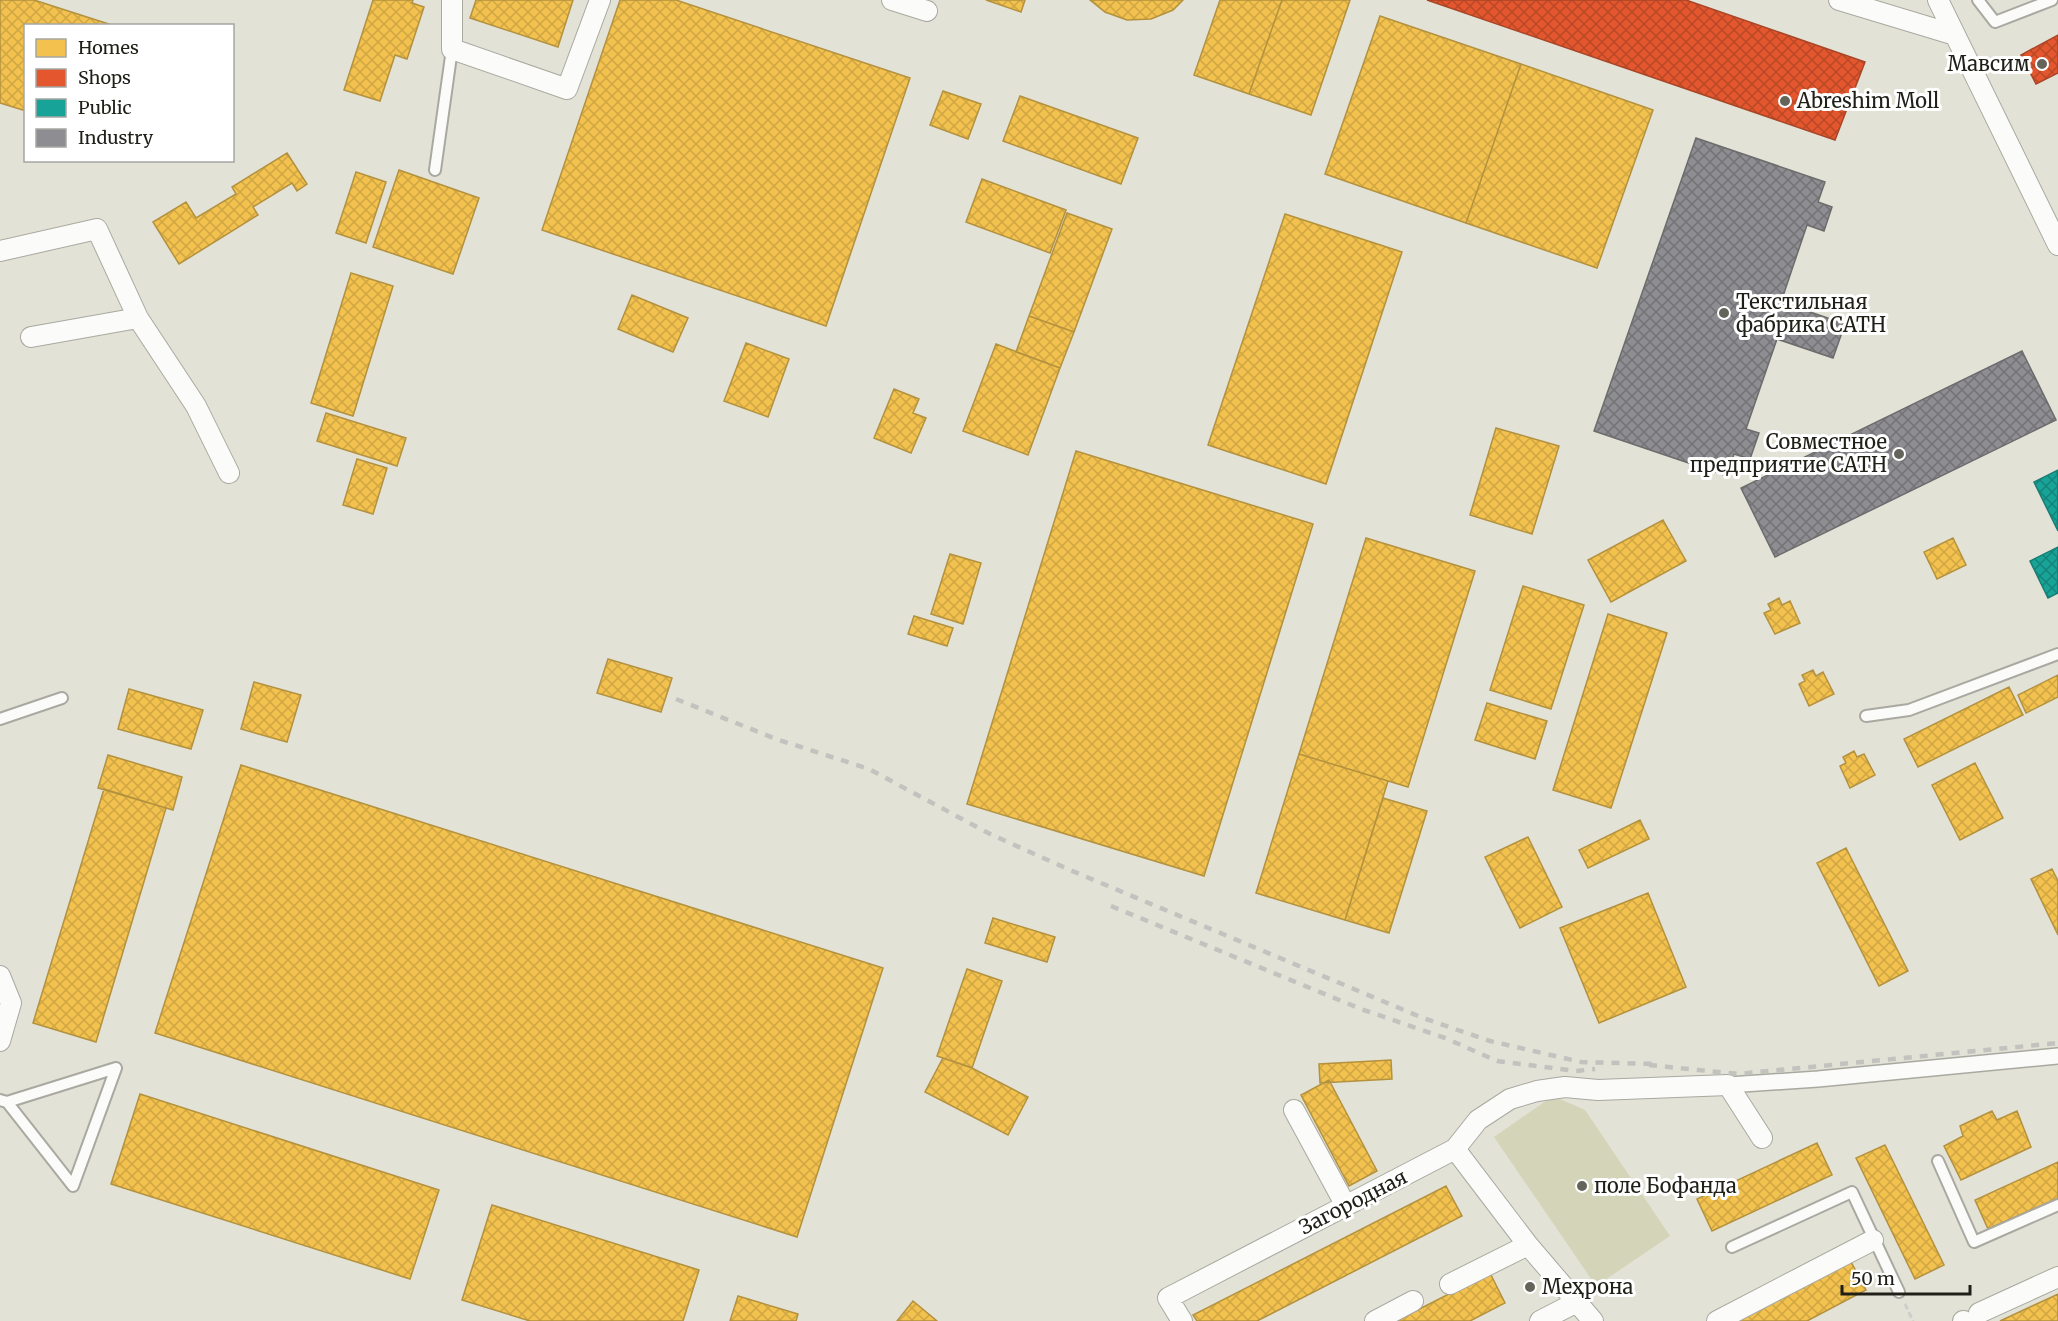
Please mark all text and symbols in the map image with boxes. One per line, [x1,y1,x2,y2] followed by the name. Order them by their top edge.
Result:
[24,24,234,162] legend
[78,36,139,59] text: Homes
[1947,51,2030,76] place label: Мавсим
[2035,57,2049,71] marker: Мавсим
[78,66,131,89] text: Shops
[1796,88,1939,113] place label: Abreshim Moll
[1778,94,1792,108] marker: Abreshim Moll
[78,96,132,119] text: Public
[78,126,154,149] text: Industry
[1736,289,1886,337] place label: Текстильная фабрика САТН
[1717,306,1731,320] marker: Текстильная фабрика САТН
[1690,429,1887,477] place label: Совместное предприятие CATH
[1892,447,1906,461] marker: Совместное предприятие CATH
[1295,1164,1411,1239] street label: Загородная
[1594,1173,1737,1198] place label: поле Бофанда
[1575,1179,1589,1193] marker: поле Бофанда
[1842,1258,1970,1296] scale bar
[1851,1267,1895,1290] text: 50 m
[1542,1274,1633,1299] place label: Меҳрона
[1523,1280,1537,1294] marker: Меҳрона

